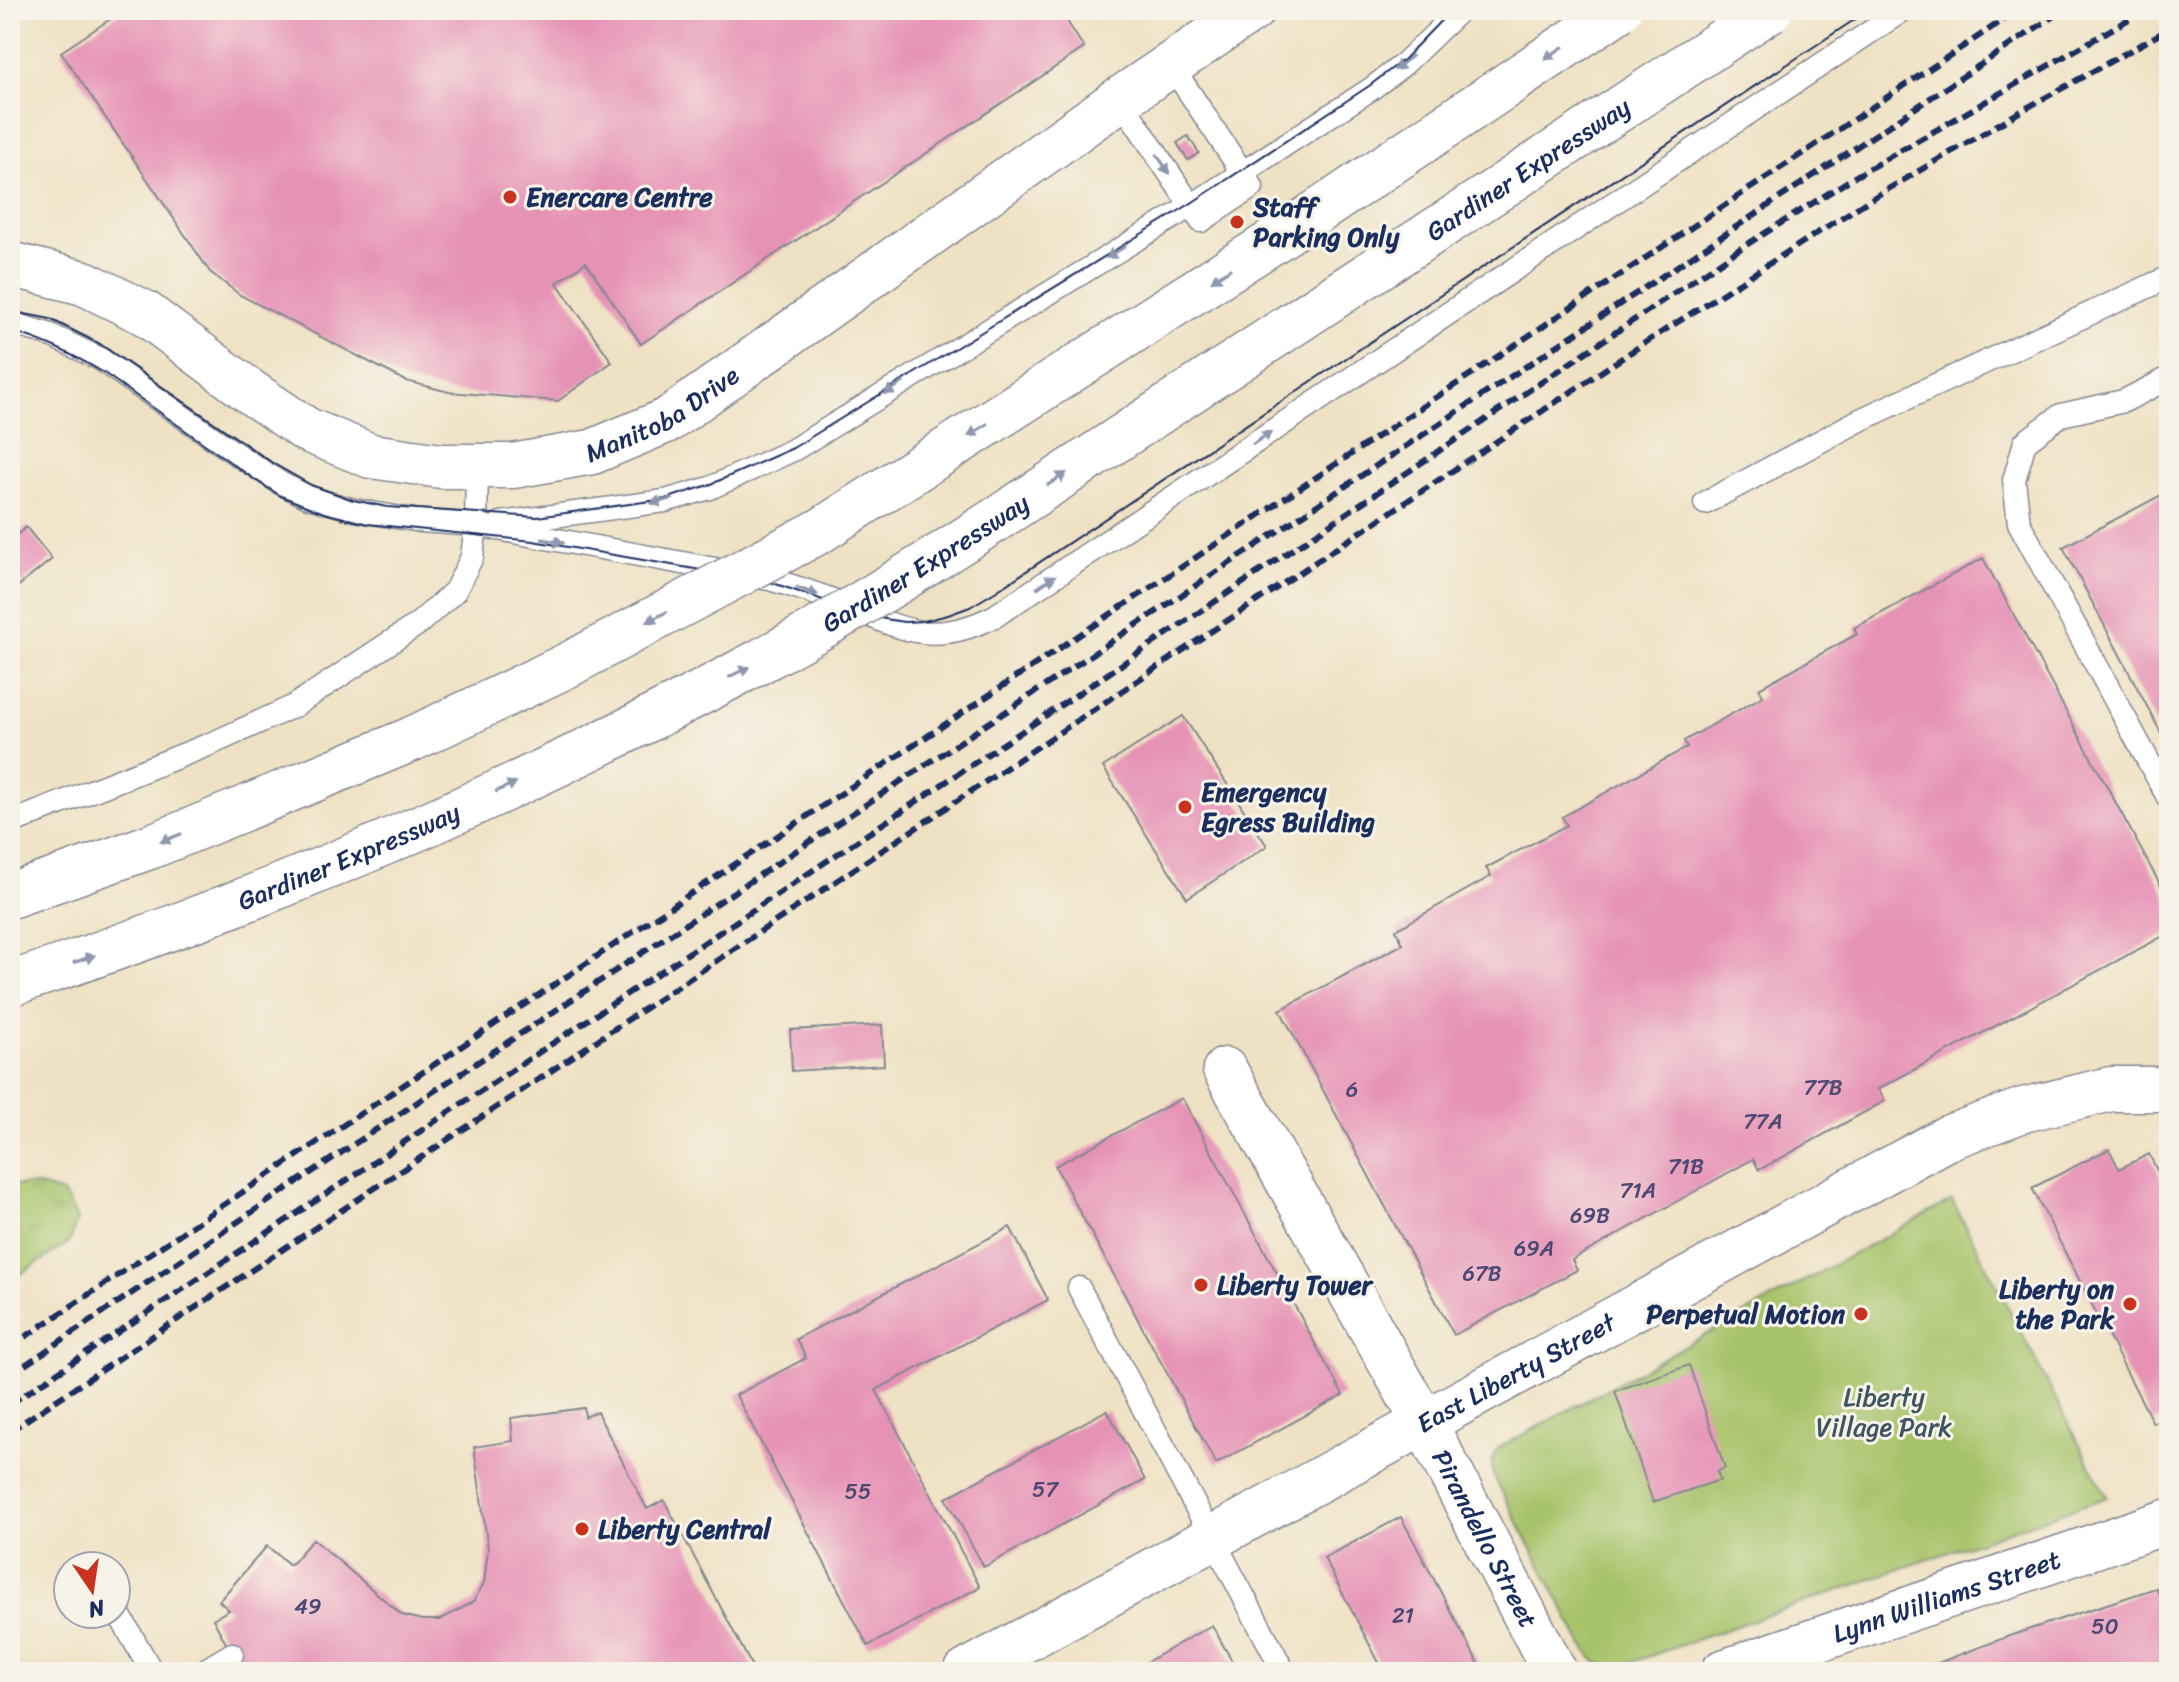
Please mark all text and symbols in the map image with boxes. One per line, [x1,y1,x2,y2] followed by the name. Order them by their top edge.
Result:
[1544,46,1565,61] one-way arrow
[1393,54,1413,71] one-way arrow
[1416,84,1640,254] street label: Gardiner Expressway
[1156,153,1170,175] one-way arrow
[526,174,713,220] place label: Enercare Centre
[1252,184,1400,260] place label: Staff Parking Only
[501,188,519,206] marker: Enercare Centre
[1228,213,1246,231] marker: Staff Parking Only
[1105,245,1126,260] one-way arrow
[1210,267,1232,281] one-way arrow
[578,353,749,476] street label: Manitoba Drive
[883,381,905,395] one-way arrow
[968,422,989,437] one-way arrow
[1251,431,1273,445] one-way arrow
[1046,472,1068,487] one-way arrow
[813,480,1039,645] street label: Gardiner Expressway
[649,495,674,508] one-way arrow
[540,535,565,547] one-way arrow
[1035,575,1056,590] one-way arrow
[796,585,820,597] one-way arrow
[646,611,669,624] one-way arrow
[728,666,751,679] one-way arrow
[1201,769,1375,845] place label: Emergency Egress Building
[494,780,518,794] one-way arrow
[231,789,468,924] street label: Gardiner Expressway
[1176,798,1194,816] marker: Emergency Egress Building
[159,832,183,845] one-way arrow
[72,953,96,965] one-way arrow
[1803,1068,1843,1107] house number: 77B
[1346,1070,1358,1109] house number: 6
[1743,1102,1783,1141] house number: 77A
[1668,1147,1704,1186] house number: 71B
[1620,1171,1656,1210] house number: 71A
[1570,1196,1610,1235] house number: 69B
[1514,1229,1554,1268] house number: 69A
[1463,1254,1502,1293] house number: 67B
[1217,1262,1375,1308] place label: Liberty Tower
[1999,1266,2115,1342] place label: Liberty on the Park
[1192,1276,1210,1294] marker: Liberty Tower
[1646,1291,1846,1337] place label: Perpetual Motion
[2121,1295,2139,1313] marker: Liberty on the Park
[1408,1299,1625,1446] street label: East Liberty Street
[1852,1305,1870,1323] marker: Perpetual Motion
[1816,1374,1952,1450] park label: Liberty Village Park
[1419,1441,1551,1636] street label: Pirandello Street
[1032,1470,1059,1509] house number: 57
[845,1472,871,1511] house number: 55
[598,1506,772,1552] place label: Liberty Central
[573,1520,591,1538] marker: Liberty Central
[1826,1536,2067,1656] street label: Lynn Williams Street
[52,1550,132,1630] north arrow
[294,1587,322,1626] house number: 49
[84,1588,109,1630] text: N
[1392,1596,1414,1635] house number: 21
[2091,1607,2119,1646] house number: 50

